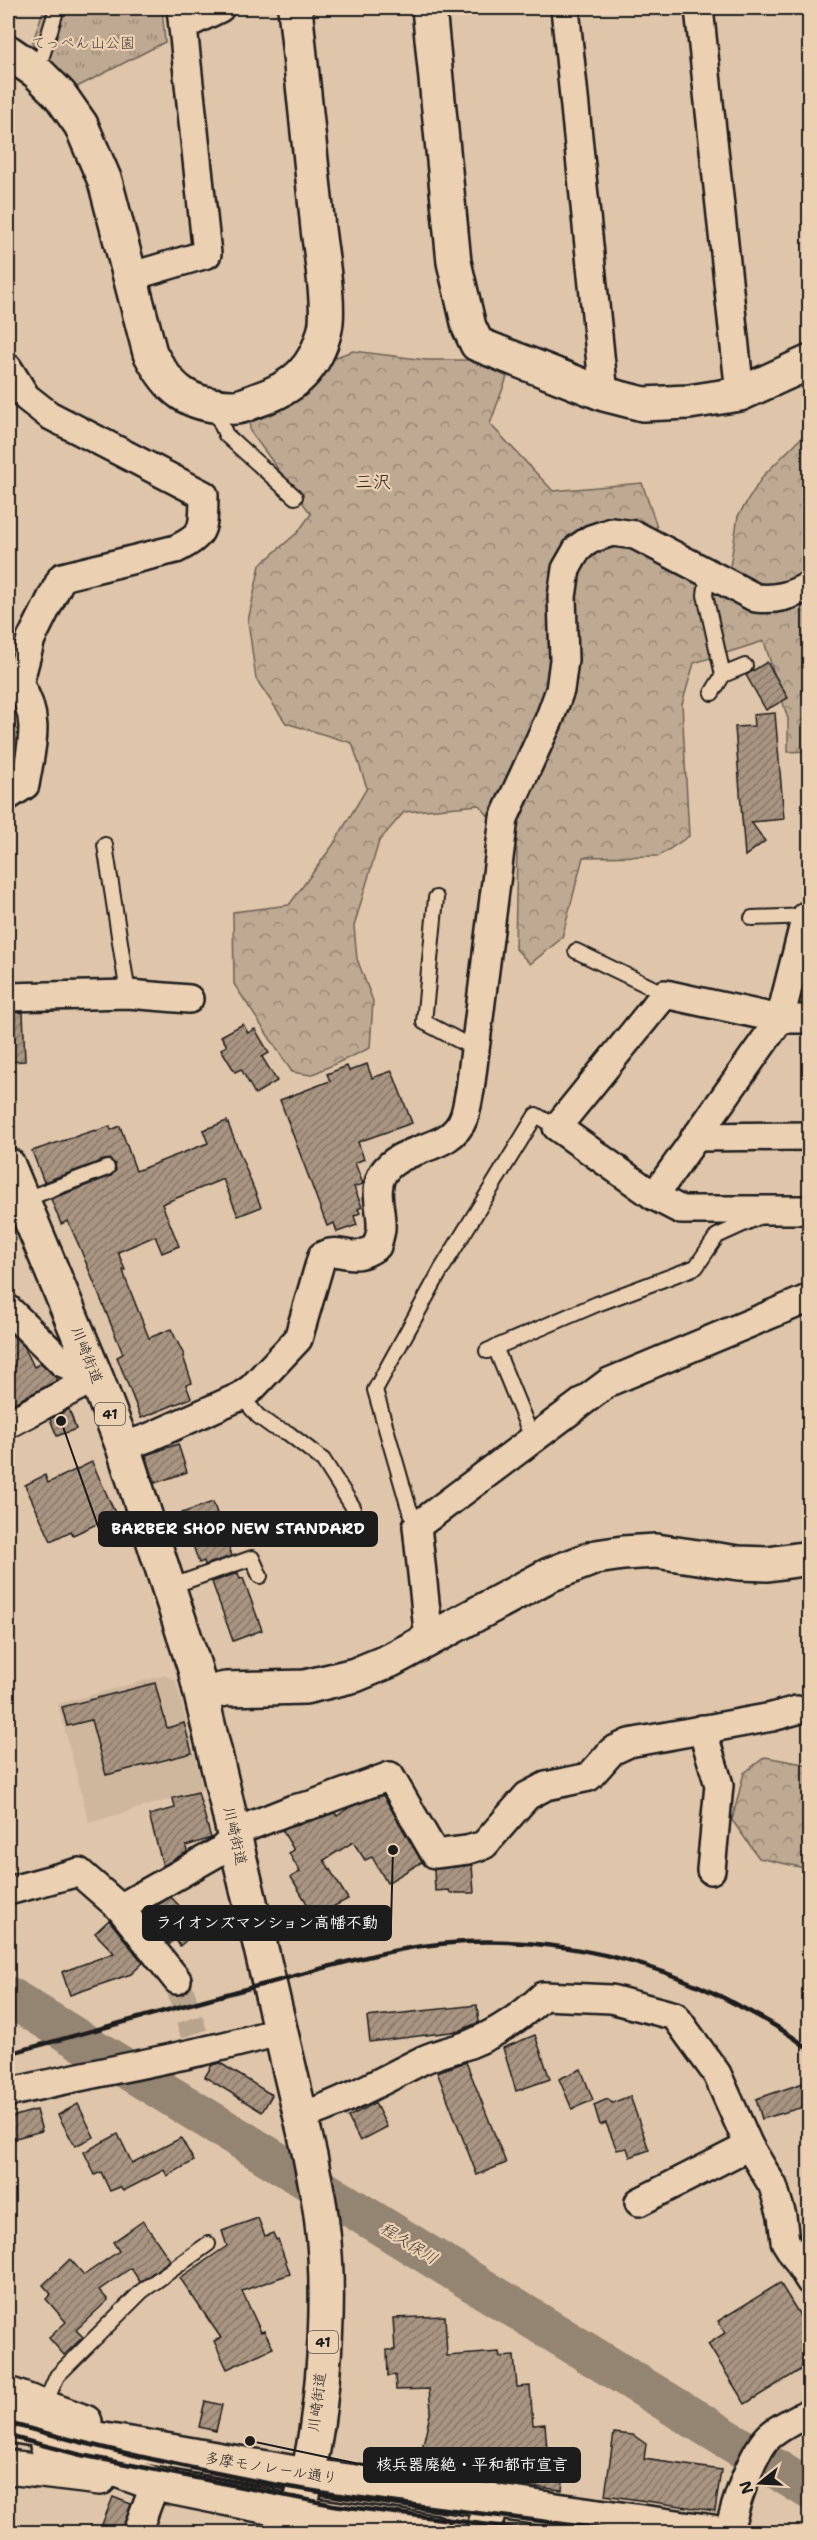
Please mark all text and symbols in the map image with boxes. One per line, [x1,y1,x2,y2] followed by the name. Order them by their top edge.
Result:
[31,33,135,53] park label: てっぺん山公園
[355,470,391,494] district label: 三沢
[66,1323,108,1387] street label: 川崎街道
[95,1403,125,1425] road number: 41
[99,1512,377,1546] callout: BARBER SHOP NEW STANDARD
[111,1518,365,1539] text: BARBER SHOP NEW STANDARD
[219,1805,251,1867] street label: 川崎街道
[143,1906,391,1940] callout: ライオンズマンション高幡不動
[156,1912,378,1933] text: ライオンズマンション高幡不動
[376,2217,442,2269] water label: 程久保川
[308,2331,338,2353] road number: 41
[303,2371,331,2433] street label: 川崎街道
[203,2448,339,2488] street label: 多摩モノレール通り
[364,2448,580,2482] callout: 核兵器廃絶・平和都市宣言
[730,2453,790,2513] north arrow
[376,2454,568,2475] text: 核兵器廃絶・平和都市宣言
[734,2478,758,2497] text: N

